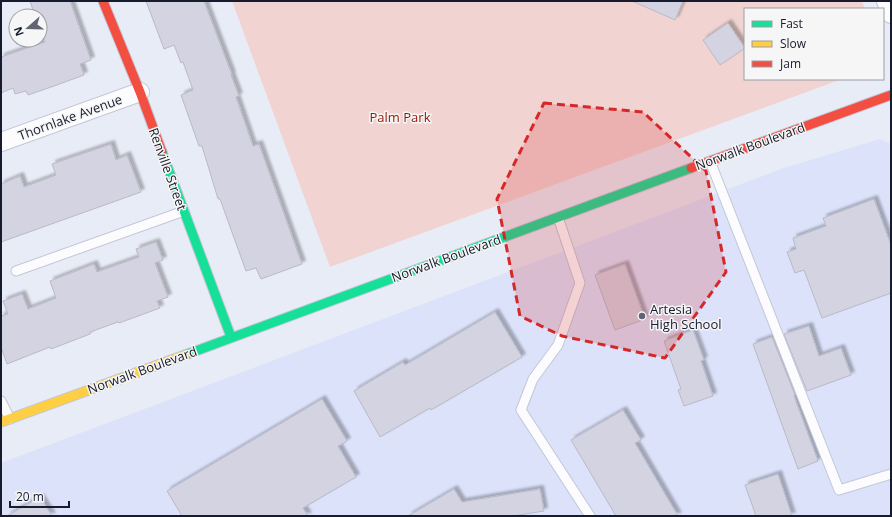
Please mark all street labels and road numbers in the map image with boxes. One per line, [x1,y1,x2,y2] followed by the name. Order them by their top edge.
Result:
[15,90,125,144] street label: Thornlake Avenue
[693,118,807,174] street label: Norwalk Boulevard
[145,125,191,213] street label: Renville Street
[389,230,503,286] street label: Norwalk Boulevard
[85,342,199,398] street label: Norwalk Boulevard

